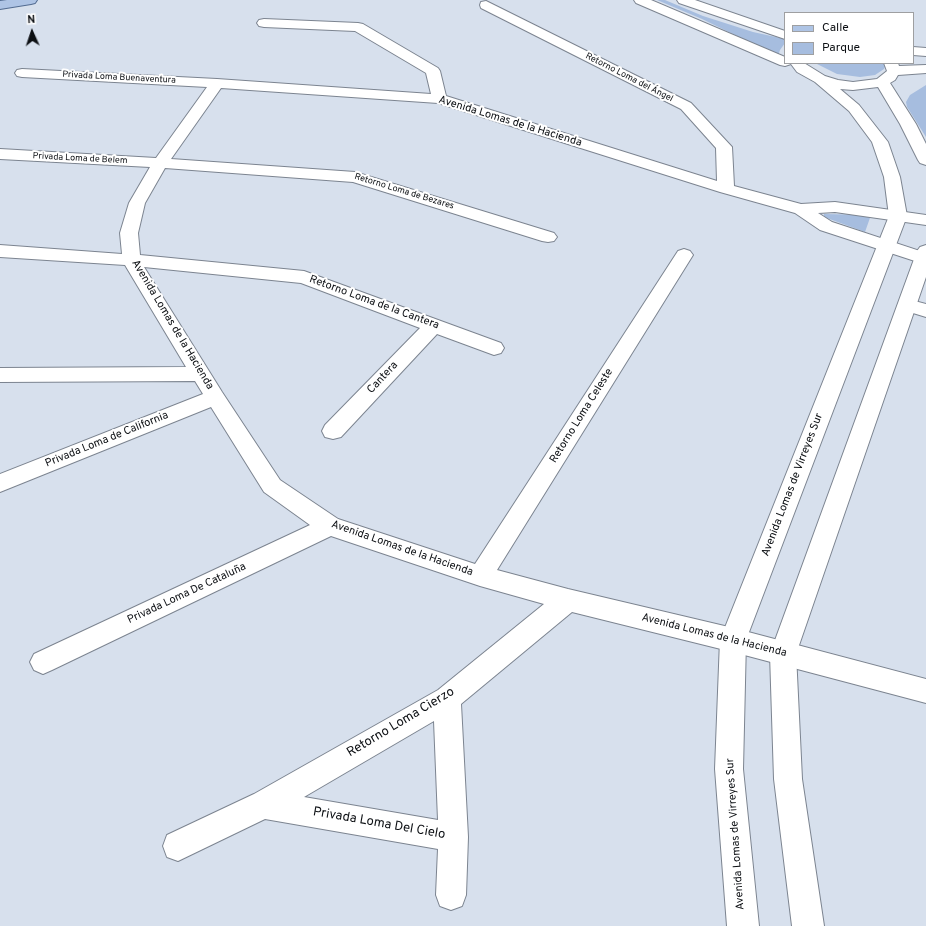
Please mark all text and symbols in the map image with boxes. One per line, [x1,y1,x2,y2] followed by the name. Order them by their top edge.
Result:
[12,12,52,52] north arrow
[784,12,914,64] legend
[27,13,36,27] text: N
[822,20,849,36] text: Calle
[822,40,860,56] text: Parque
[583,51,675,105] street label: Retorno Loma del Ángel
[62,70,176,86] street label: Privada Loma Buenaventura
[437,94,583,150] street label: Avenida Lomas de la Hacienda
[32,151,128,167] street label: Privada Loma de Belem
[353,172,455,212] street label: Retorno Loma de Bezares
[128,258,216,392] street label: Avenida Lomas de la Hacienda
[307,273,441,333] street label: Retorno Loma de la Cantera
[365,359,401,397] street label: Cantera
[548,366,616,466] street label: Retorno Loma Celeste
[44,409,170,471] street label: Privada Loma de California
[760,412,826,558] street label: Avenida Lomas de Virreyes Sur
[329,518,475,580] street label: Avenida Lomas de la Hacienda
[126,561,248,627] street label: Privada Loma De Cataluña
[640,612,788,660] street label: Avenida Lomas de la Hacienda
[344,685,458,761] street label: Retorno Loma Cierzo
[724,758,748,910] street label: Avenida Lomas de Virreyes Sur
[312,805,446,843] street label: Privada Loma Del Cielo

